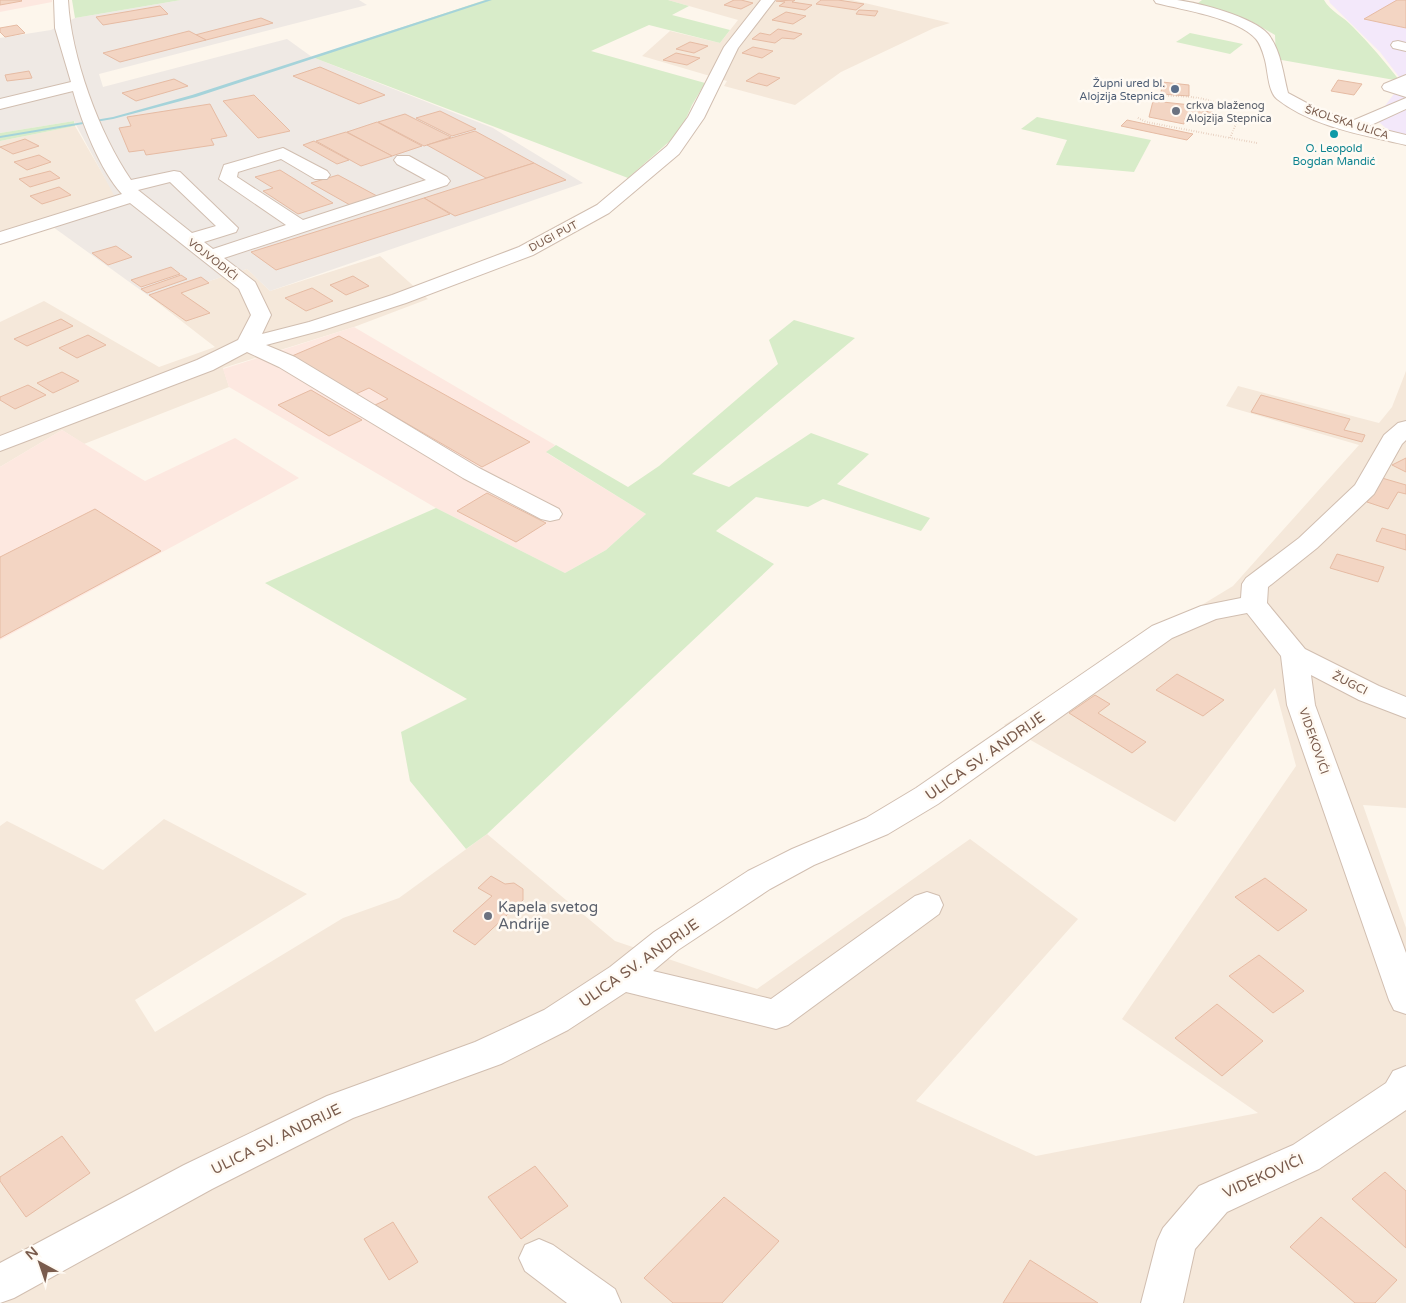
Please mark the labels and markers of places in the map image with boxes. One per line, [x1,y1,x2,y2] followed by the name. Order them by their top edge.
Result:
[1079,77,1165,103] place label: Župni ured bl. Alojzija Stepnica
[1169,83,1181,95] marker: Župni ured bl. Alojzija Stepnica
[1186,99,1272,125] place label: crkva blaženog Alojzija Stepnica
[1170,105,1182,117] marker: crkva blaženog Alojzija Stepnica
[1328,128,1340,140] marker: O. Leopold Bogdan Mandić
[1293,142,1376,168] place label: O. Leopold Bogdan Mandić
[498,898,598,933] place label: Kapela svetog Andrije
[482,910,494,922] marker: Kapela svetog Andrije

